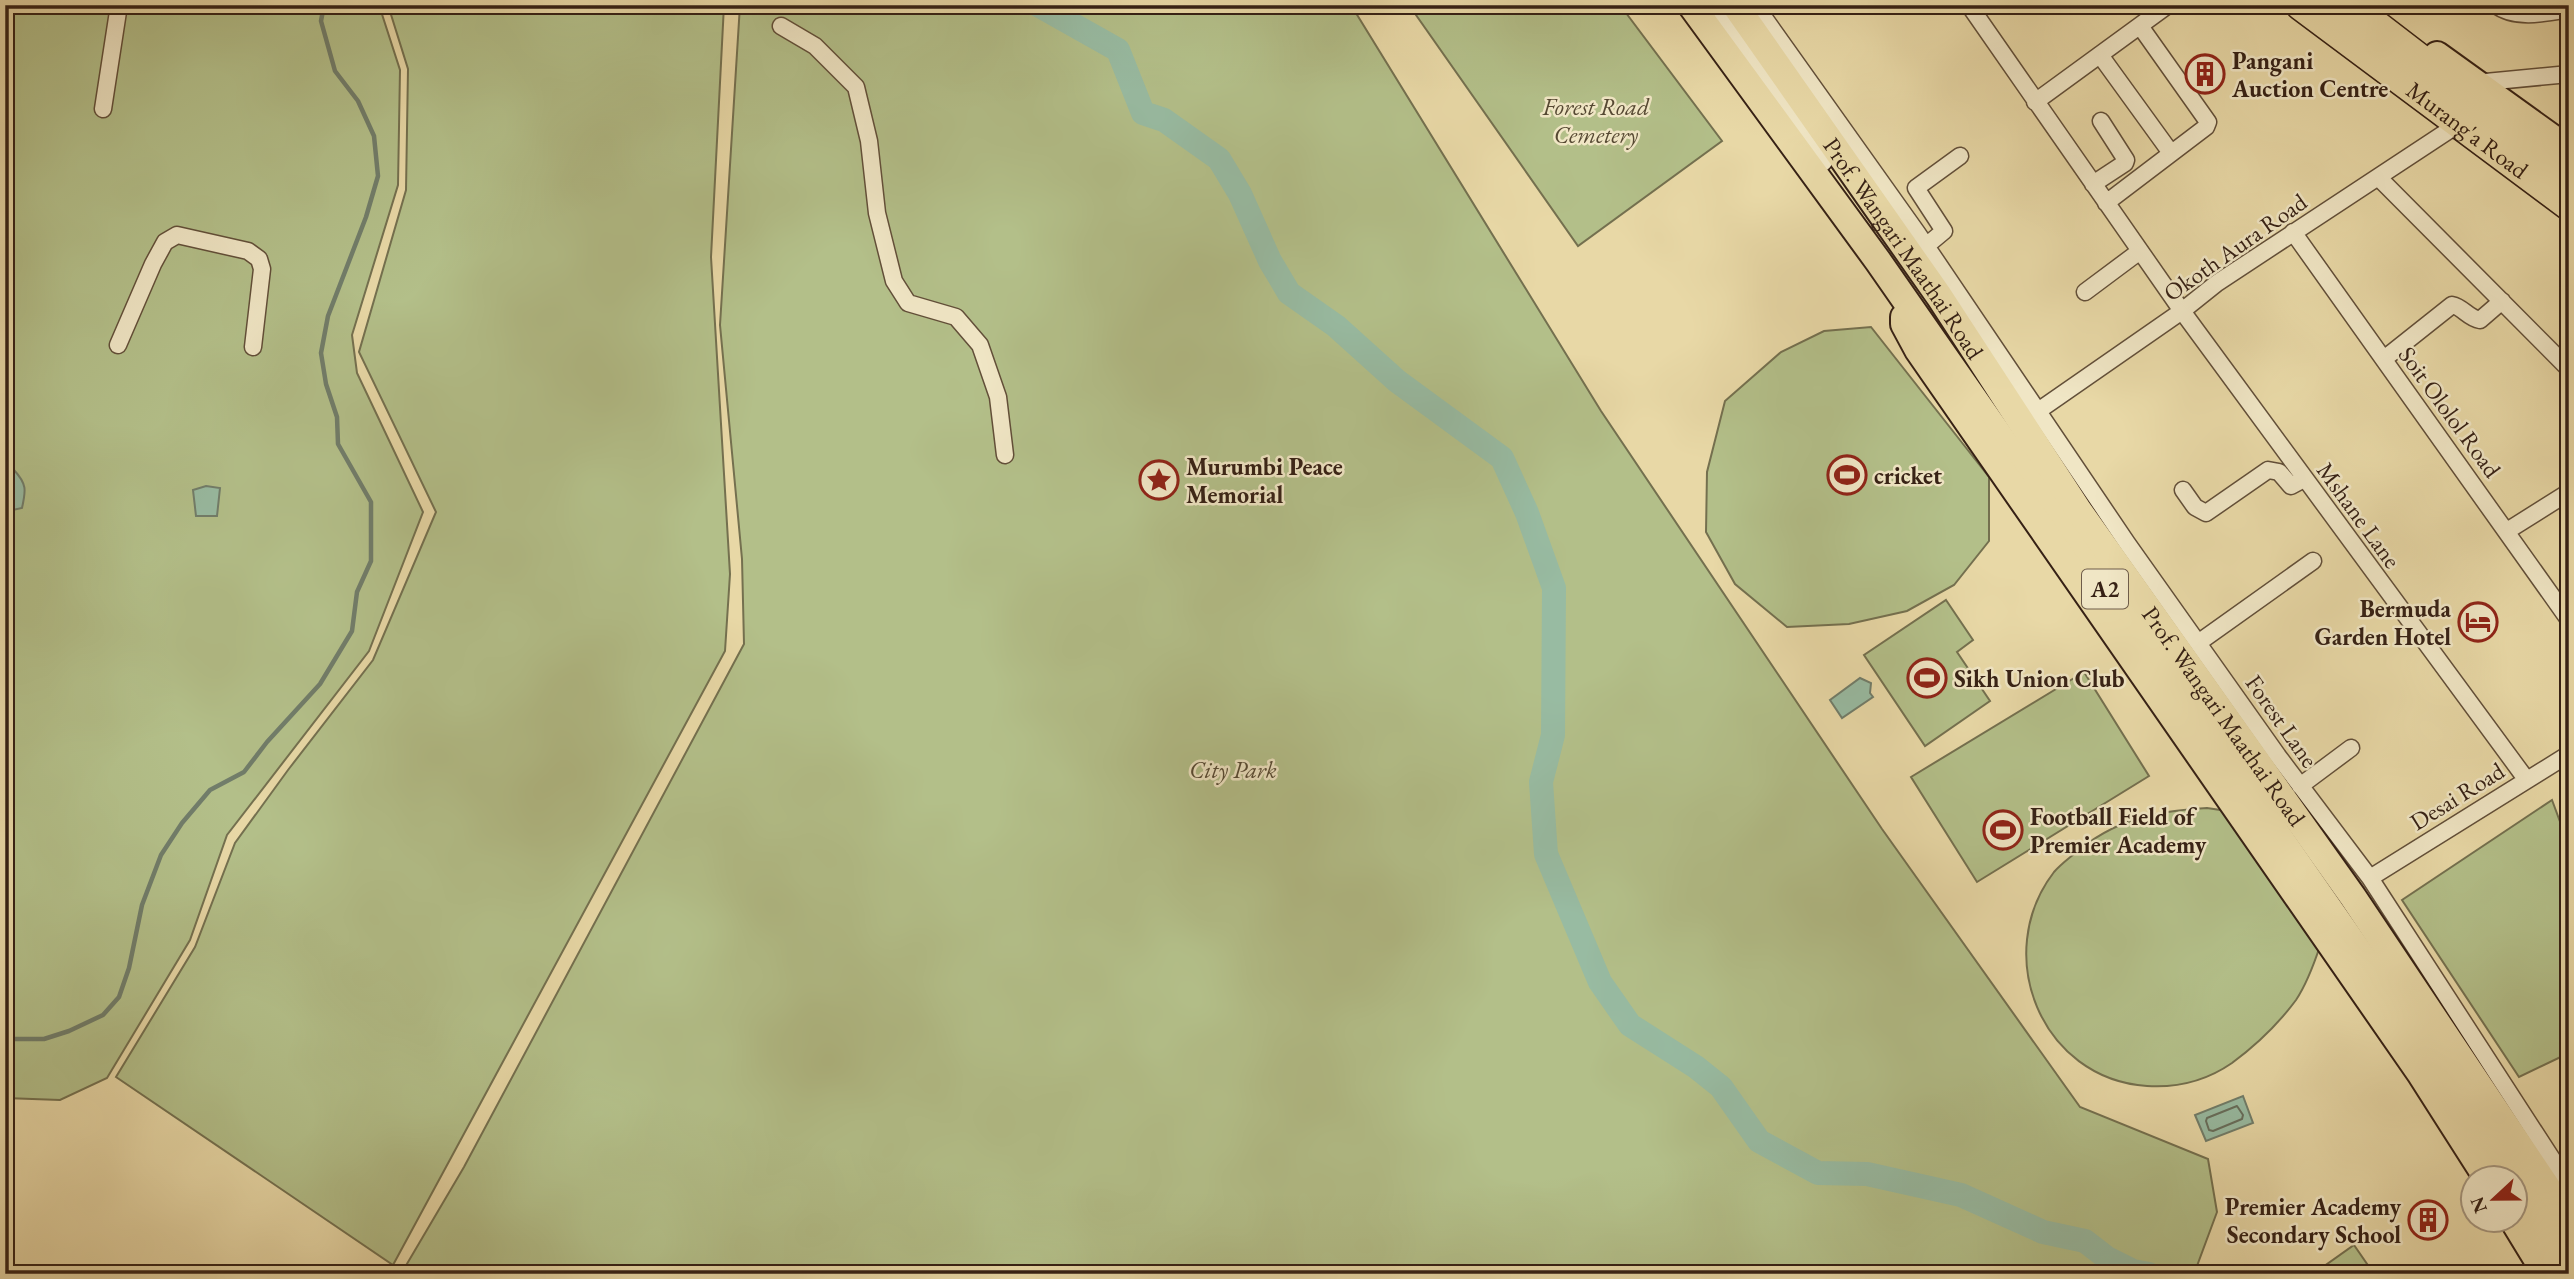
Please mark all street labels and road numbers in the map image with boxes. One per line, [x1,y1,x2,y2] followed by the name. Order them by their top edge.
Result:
[2401,74,2536,186] street label: Murang'a Road
[1817,131,1992,365] street label: Prof. Wangari Maathai Road
[2157,186,2313,308] street label: Okoth Aura Road
[2392,340,2509,484] street label: Soit Ololol Road
[2310,456,2408,574] street label: Mshane Lane
[2082,569,2128,608] road number: A2
[2136,600,2313,832] street label: Prof. Wangari Maathai Road
[2239,668,2325,774] street label: Forest Lane
[2404,754,2511,837] street label: Desai Road

